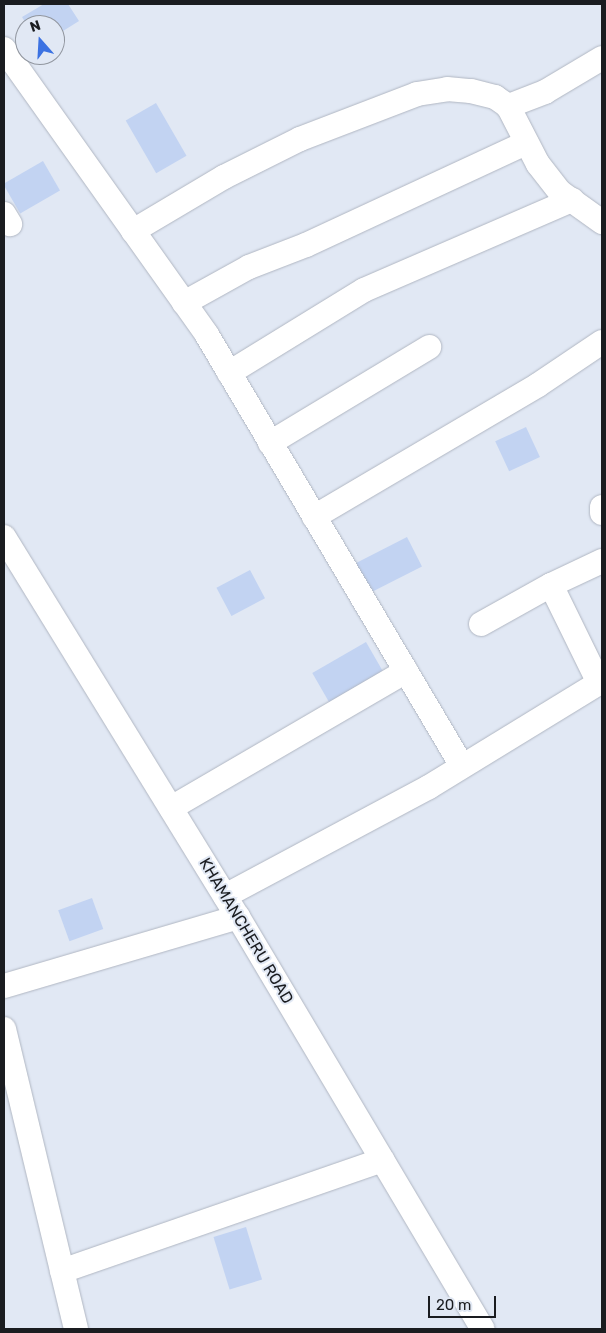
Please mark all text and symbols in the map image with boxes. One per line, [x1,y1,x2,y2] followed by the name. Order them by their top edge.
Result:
[15,15,65,65] north arrow
[28,17,43,36] text: N
[195,855,297,1007] street label: KHAMANCHERU ROAD
[431,1286,498,1318] scale bar
[436,1296,471,1314] text: 20 m

